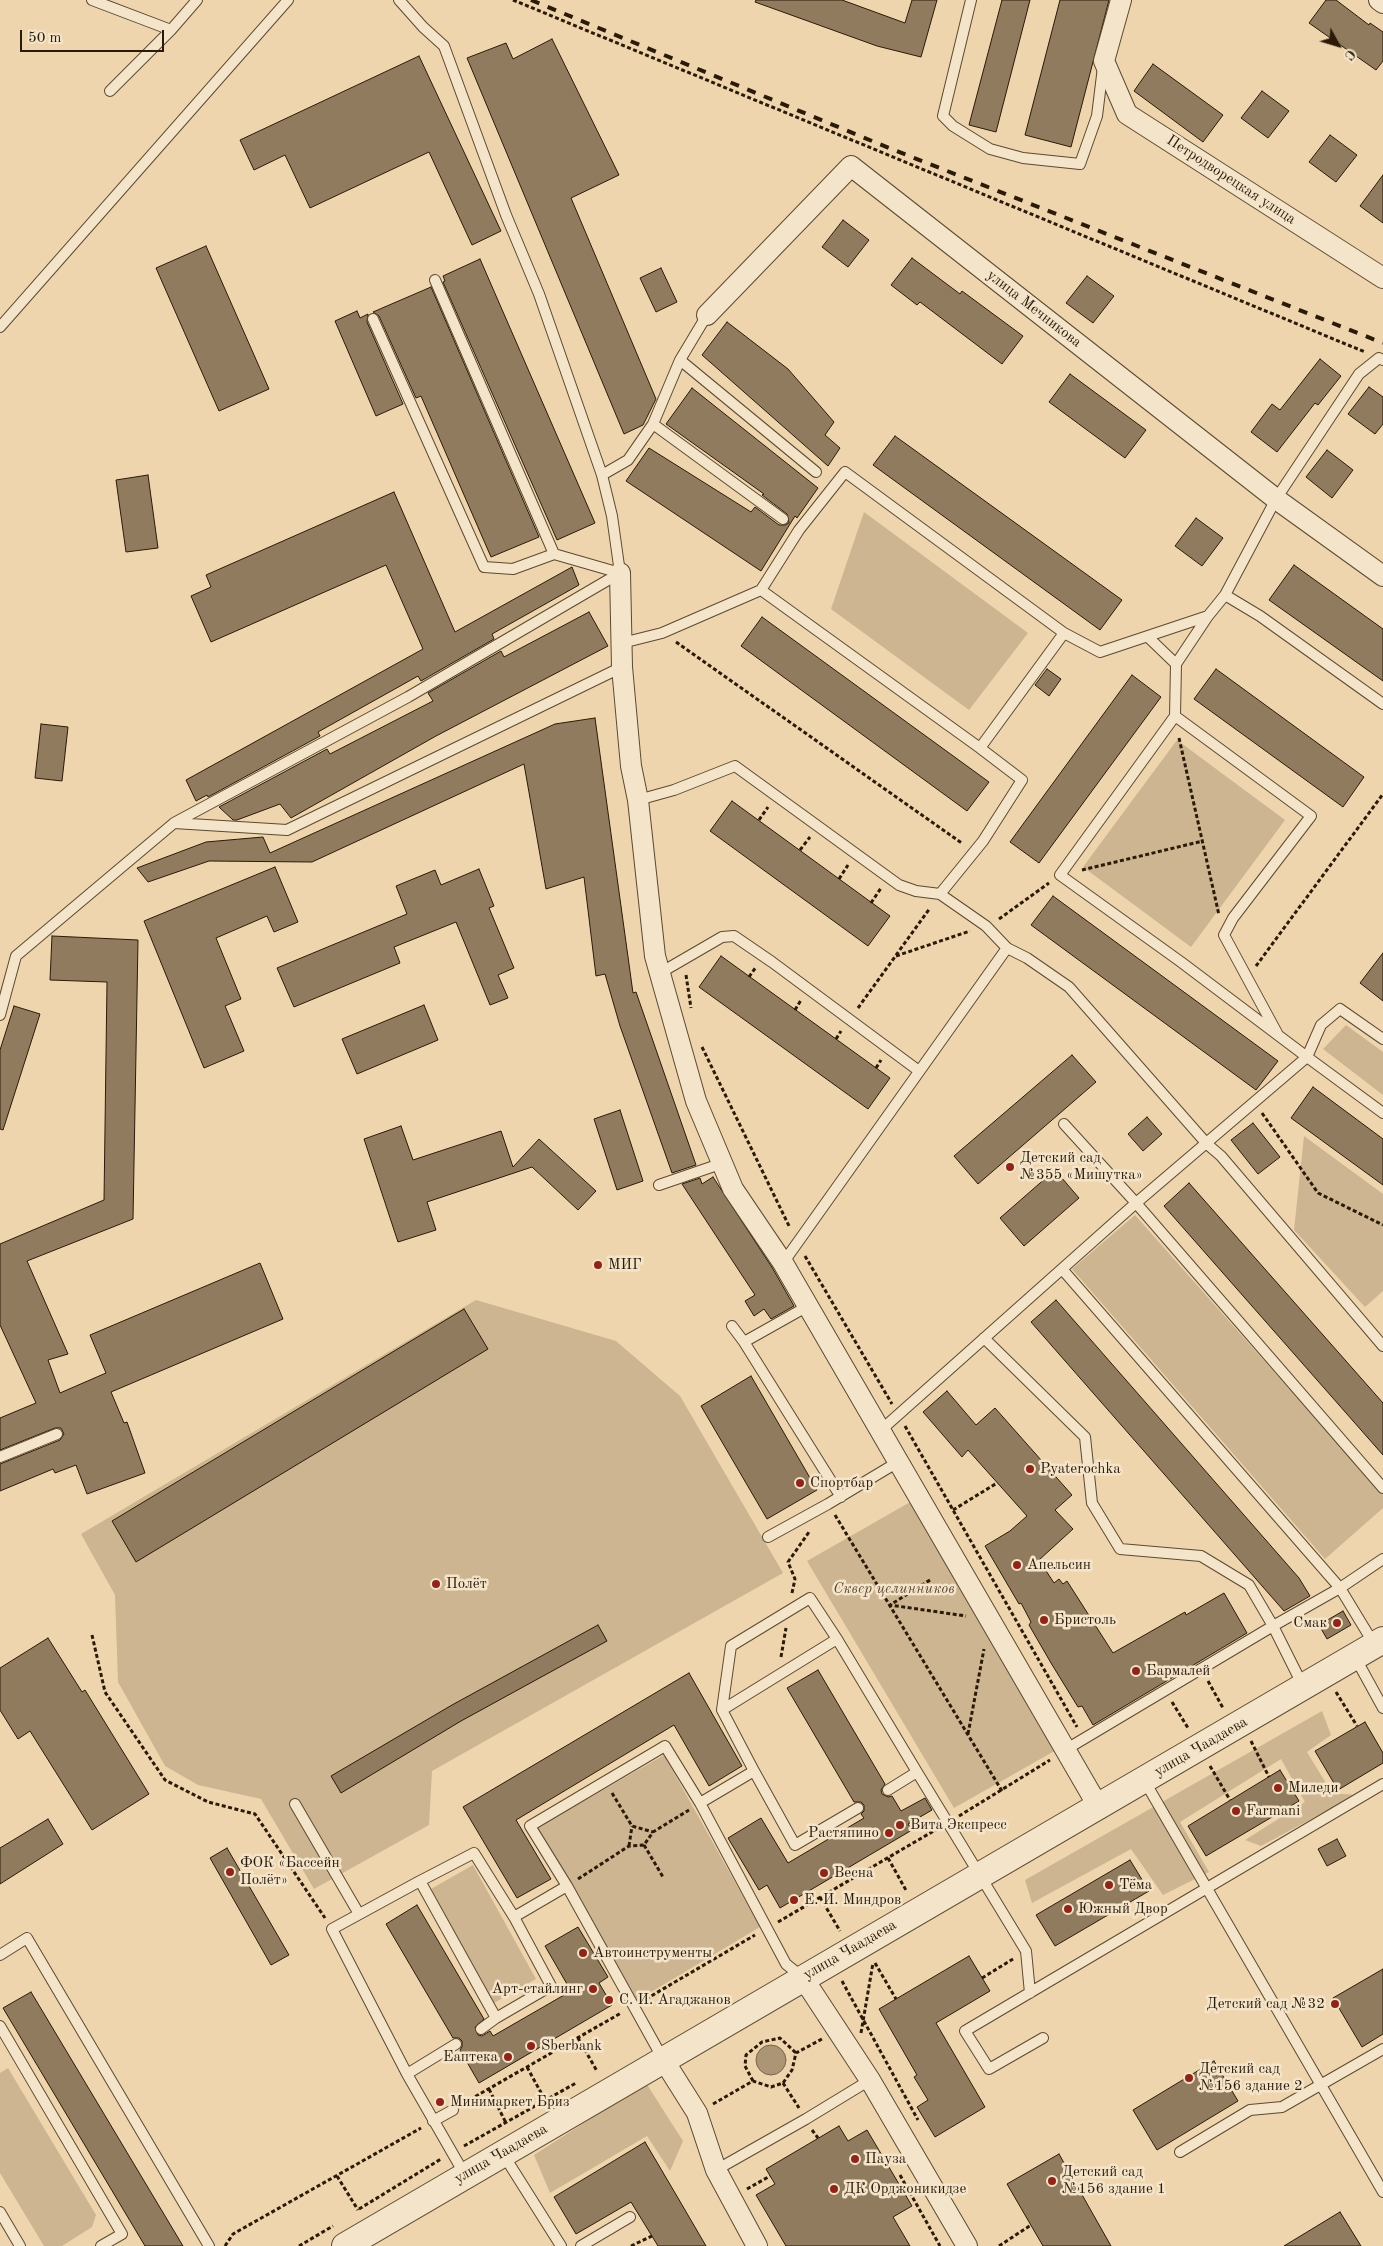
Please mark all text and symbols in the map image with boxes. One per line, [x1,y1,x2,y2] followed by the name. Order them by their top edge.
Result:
[22,20,166,52] scale bar
[1313,20,1363,70] north arrow
[28,31,62,46] text: 50 m
[1341,46,1358,62] text: С
[1163,131,1299,229] street label: Петродворецкая улица
[983,266,1085,352] street label: улица Мечникова
[1020,1149,1143,1184] place label: Детский сад №355 «Мишутка»
[1004,1161,1016,1173] marker: Детский сад №355 «Мишутка»
[608,1256,642,1274] place label: МИГ
[592,1259,604,1271] marker: МИГ
[1040,1460,1121,1478] place label: Pyaterochka
[1024,1463,1036,1475] marker: Pyaterochka
[810,1474,873,1492] place label: Спортбар
[794,1477,806,1489] marker: Спортбар
[1027,1556,1091,1574] place label: Апельсин
[1011,1559,1023,1571] marker: Апельсин
[446,1575,487,1593] place label: Полёт
[430,1578,442,1590] marker: Полёт
[833,1580,955,1598] park label: Сквер целинников
[1054,1611,1116,1629] place label: Бристоль
[1038,1614,1050,1626] marker: Бристоль
[1293,1614,1327,1632] place label: Смак
[1331,1617,1343,1629] marker: Смак
[1146,1662,1210,1680] place label: Бармалей
[1130,1665,1142,1677] marker: Бармалей
[1151,1713,1251,1781] street label: улица Чаадаева
[1288,1779,1339,1797] place label: Миледи
[1272,1782,1284,1794] marker: Миледи
[1246,1802,1300,1820] place label: Farmani
[1230,1805,1242,1817] marker: Farmani
[910,1816,1007,1834] place label: Вита Экспресс
[894,1819,906,1831] marker: Вита Экспресс
[808,1824,879,1842] place label: Растяпино
[883,1827,895,1839] marker: Растяпино
[240,1854,340,1889] place label: ФОК «Бассейн Полёт»
[834,1864,873,1882] place label: Весна
[224,1866,236,1878] marker: ФОК «Бассейн Полёт»
[818,1867,830,1879] marker: Весна
[1119,1876,1152,1894] place label: Тёма
[1103,1879,1115,1891] marker: Тёма
[804,1891,901,1909] place label: Е. И. Миндров
[788,1894,800,1906] marker: Е. И. Миндров
[1078,1900,1168,1918] place label: Южный Двор
[1062,1903,1074,1915] marker: Южный Двор
[800,1916,900,1984] street label: улица Чаадаева
[593,1944,712,1962] place label: Автоинструменты
[577,1947,589,1959] marker: Автоинструменты
[492,1980,583,1998] place label: Арт-стайлинг
[587,1983,599,1995] marker: Арт-стайлинг
[619,1991,731,2009] place label: С. И. Агаджанов
[603,1994,615,2006] marker: С. И. Агаджанов
[1207,1995,1325,2013] place label: Детский сад №32
[1329,1998,1341,2010] marker: Детский сад №32
[541,2037,602,2055] place label: Sberbank
[525,2040,537,2052] marker: Sberbank
[443,2048,498,2066] place label: Еаптека
[502,2051,514,2063] marker: Еаптека
[1199,2060,1303,2095] place label: Детский сад №156 здание 2
[1183,2072,1195,2084] marker: Детский сад №156 здание 2
[450,2093,569,2111] place label: Минимаркет Бриз
[434,2096,446,2108] marker: Минимаркет Бриз
[451,2120,551,2188] street label: улица Чаадаева
[865,2150,906,2168] place label: Пауза
[849,2153,861,2165] marker: Пауза
[1062,2163,1166,2198] place label: Детский сад №156 здание 1
[1046,2175,1058,2187] marker: Детский сад №156 здание 1
[844,2180,966,2198] place label: ДК Орджоникидзе
[828,2183,840,2195] marker: ДК Орджоникидзе

